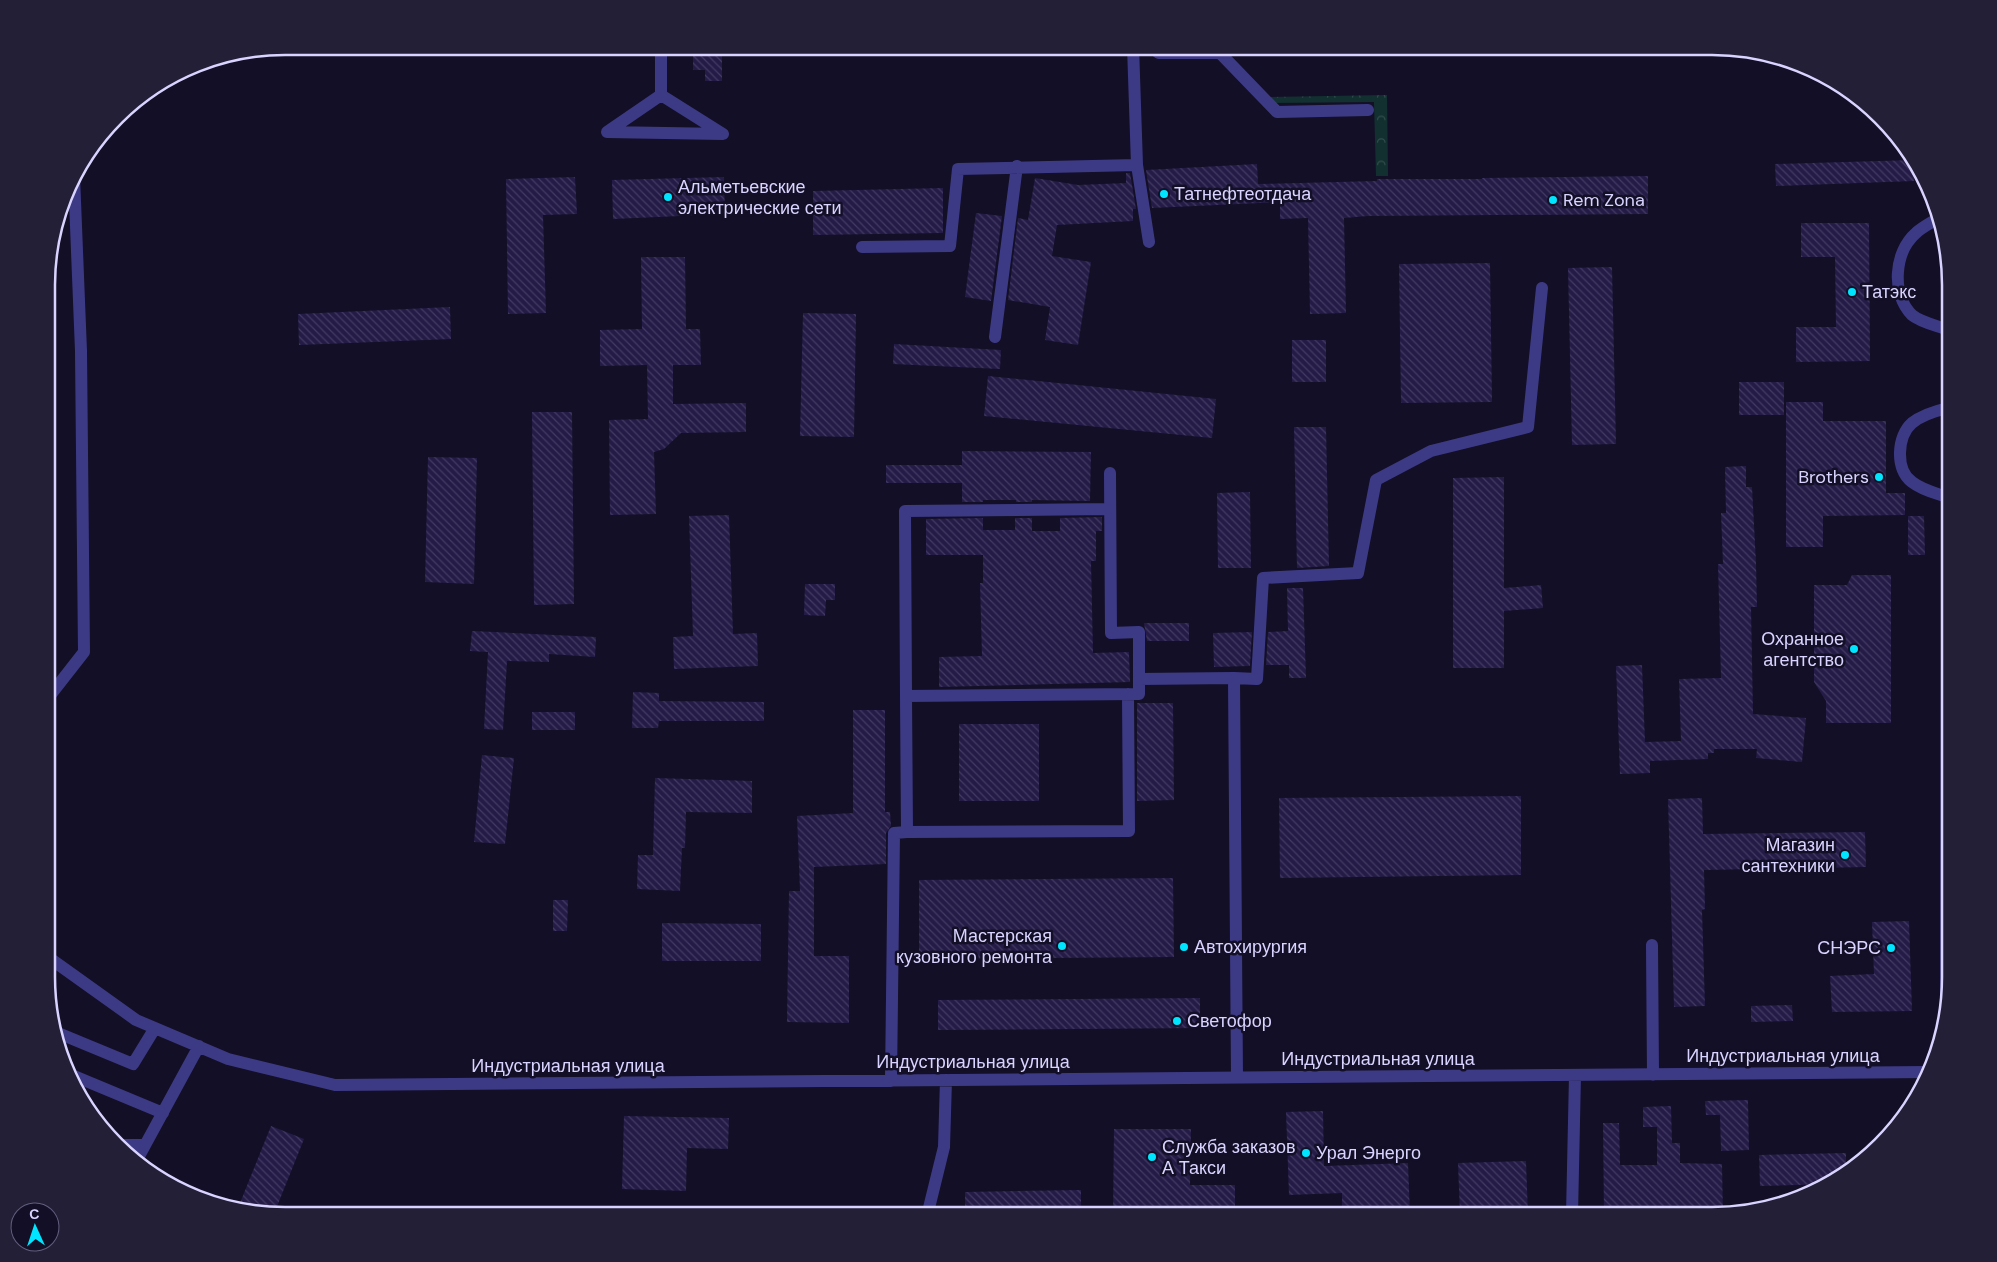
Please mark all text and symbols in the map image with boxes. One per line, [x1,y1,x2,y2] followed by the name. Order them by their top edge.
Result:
[678,175,842,220] place label: Альметьевские электрические сети
[1174,182,1312,206] place label: Татнефтеотдача
[1158,188,1170,200] marker: Татнефтеотдача
[1563,188,1645,212] place label: Rem Zona
[662,191,674,203] marker: Альметьевские электрические сети
[1547,194,1559,206] marker: Rem Zona
[1862,280,1916,304] place label: Татэкс
[1846,286,1858,298] marker: Татэкс
[1798,465,1869,489] place label: Brothers
[1873,471,1885,483] marker: Brothers
[1761,627,1844,672] place label: Охранное агентство
[1848,643,1860,655] marker: Охранное агентство
[1741,833,1835,878] place label: Магазин сантехники
[1839,849,1851,861] marker: Магазин сантехники
[896,924,1053,969] place label: Мастерская кузовного ремонта
[1194,935,1307,959] place label: Автохирургия
[1817,936,1881,960] place label: СНЭРС
[1056,940,1068,952] marker: Мастерская кузовного ремонта
[1178,941,1190,953] marker: Автохирургия
[1885,942,1897,954] marker: СНЭРС
[1187,1009,1272,1033] place label: Светофор
[1171,1015,1183,1027] marker: Светофор
[1686,1044,1881,1068] street label: Индустриальная улица
[1281,1047,1476,1071] street label: Индустриальная улица
[876,1050,1071,1074] street label: Индустриальная улица
[471,1054,666,1078] street label: Индустриальная улица
[1162,1135,1296,1180] place label: Служба заказов А Такси
[1316,1141,1421,1165] place label: Урал Энерго
[1300,1147,1312,1159] marker: Урал Энерго
[1146,1151,1158,1163] marker: Служба заказов А Такси
[10,1202,60,1252] north arrow
[29,1205,40,1223] text: С

